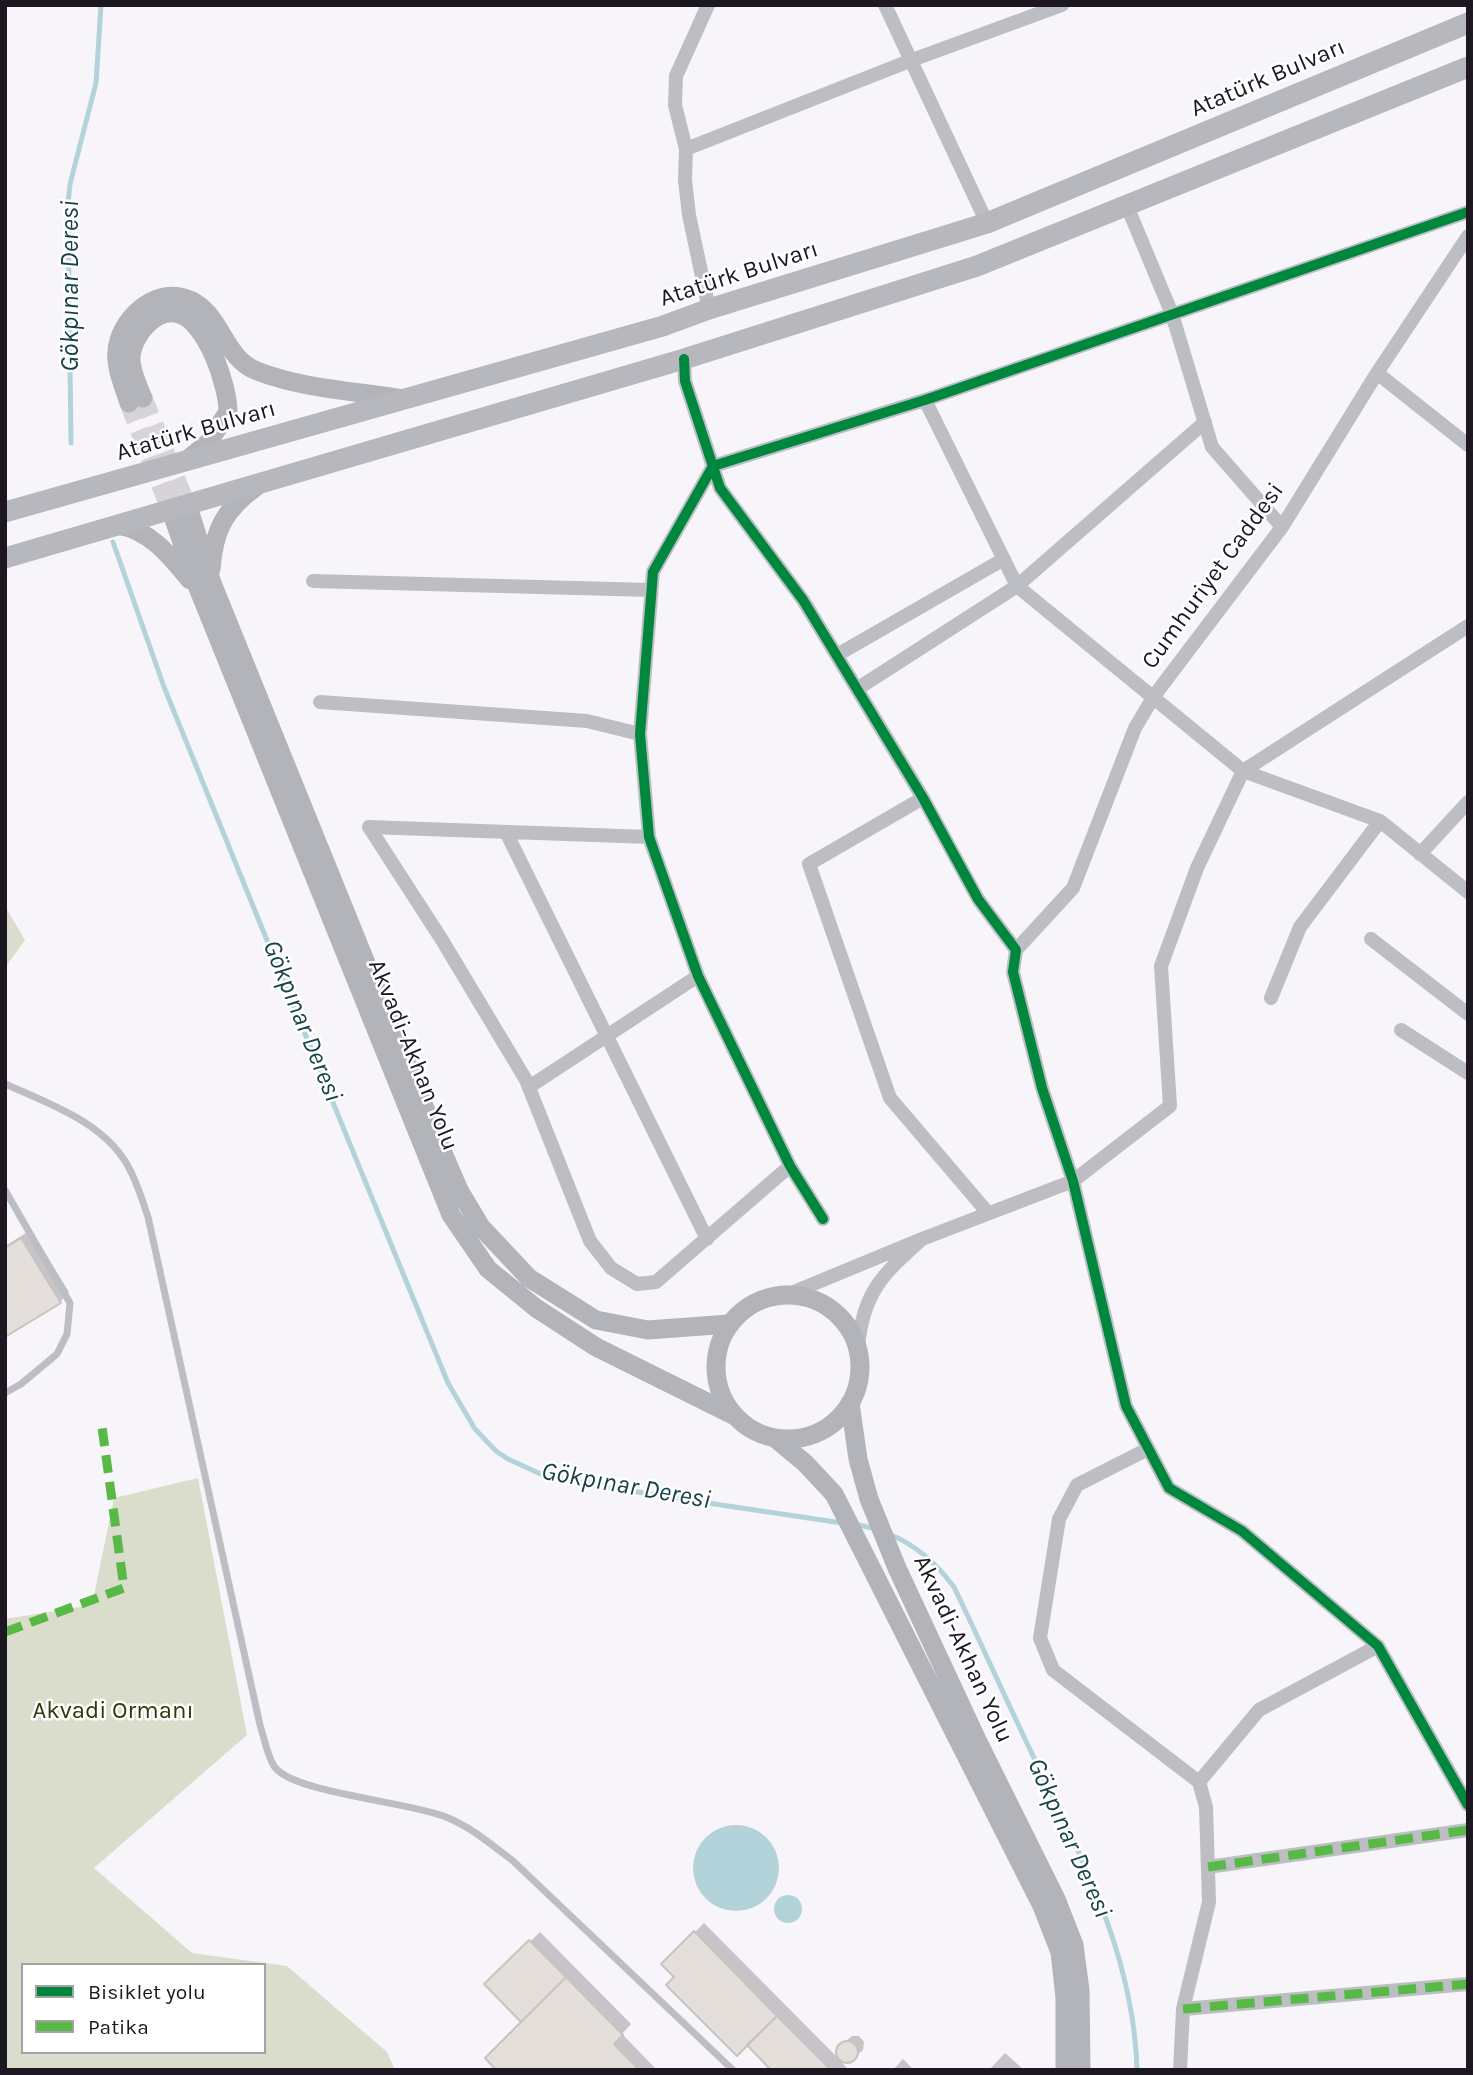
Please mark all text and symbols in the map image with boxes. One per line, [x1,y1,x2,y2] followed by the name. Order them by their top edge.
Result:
[1187,33,1349,123] street label: Atatürk Bulvarı
[55,200,87,372] water label: Gökpınar Deresi
[656,235,822,313] street label: Atatürk Bulvarı
[113,394,279,468] street label: Atatürk Bulvarı
[1136,477,1290,675] street label: Cumhuriyet Caddesi
[255,936,349,1106] water label: Gökpınar Deresi
[362,955,464,1155] street label: Akvadi-Akhan Yolu
[539,1456,713,1516] water label: Gökpınar Deresi
[907,1551,1019,1747] street label: Akvadi-Akhan Yolu
[32,1697,194,1725] park label: Akvadi Ormanı
[1020,1753,1118,1923] water label: Gökpınar Deresi
[21,1963,266,2054] legend
[88,1980,206,2004] text: Bisiklet yolu
[88,2015,149,2039] text: Patika

